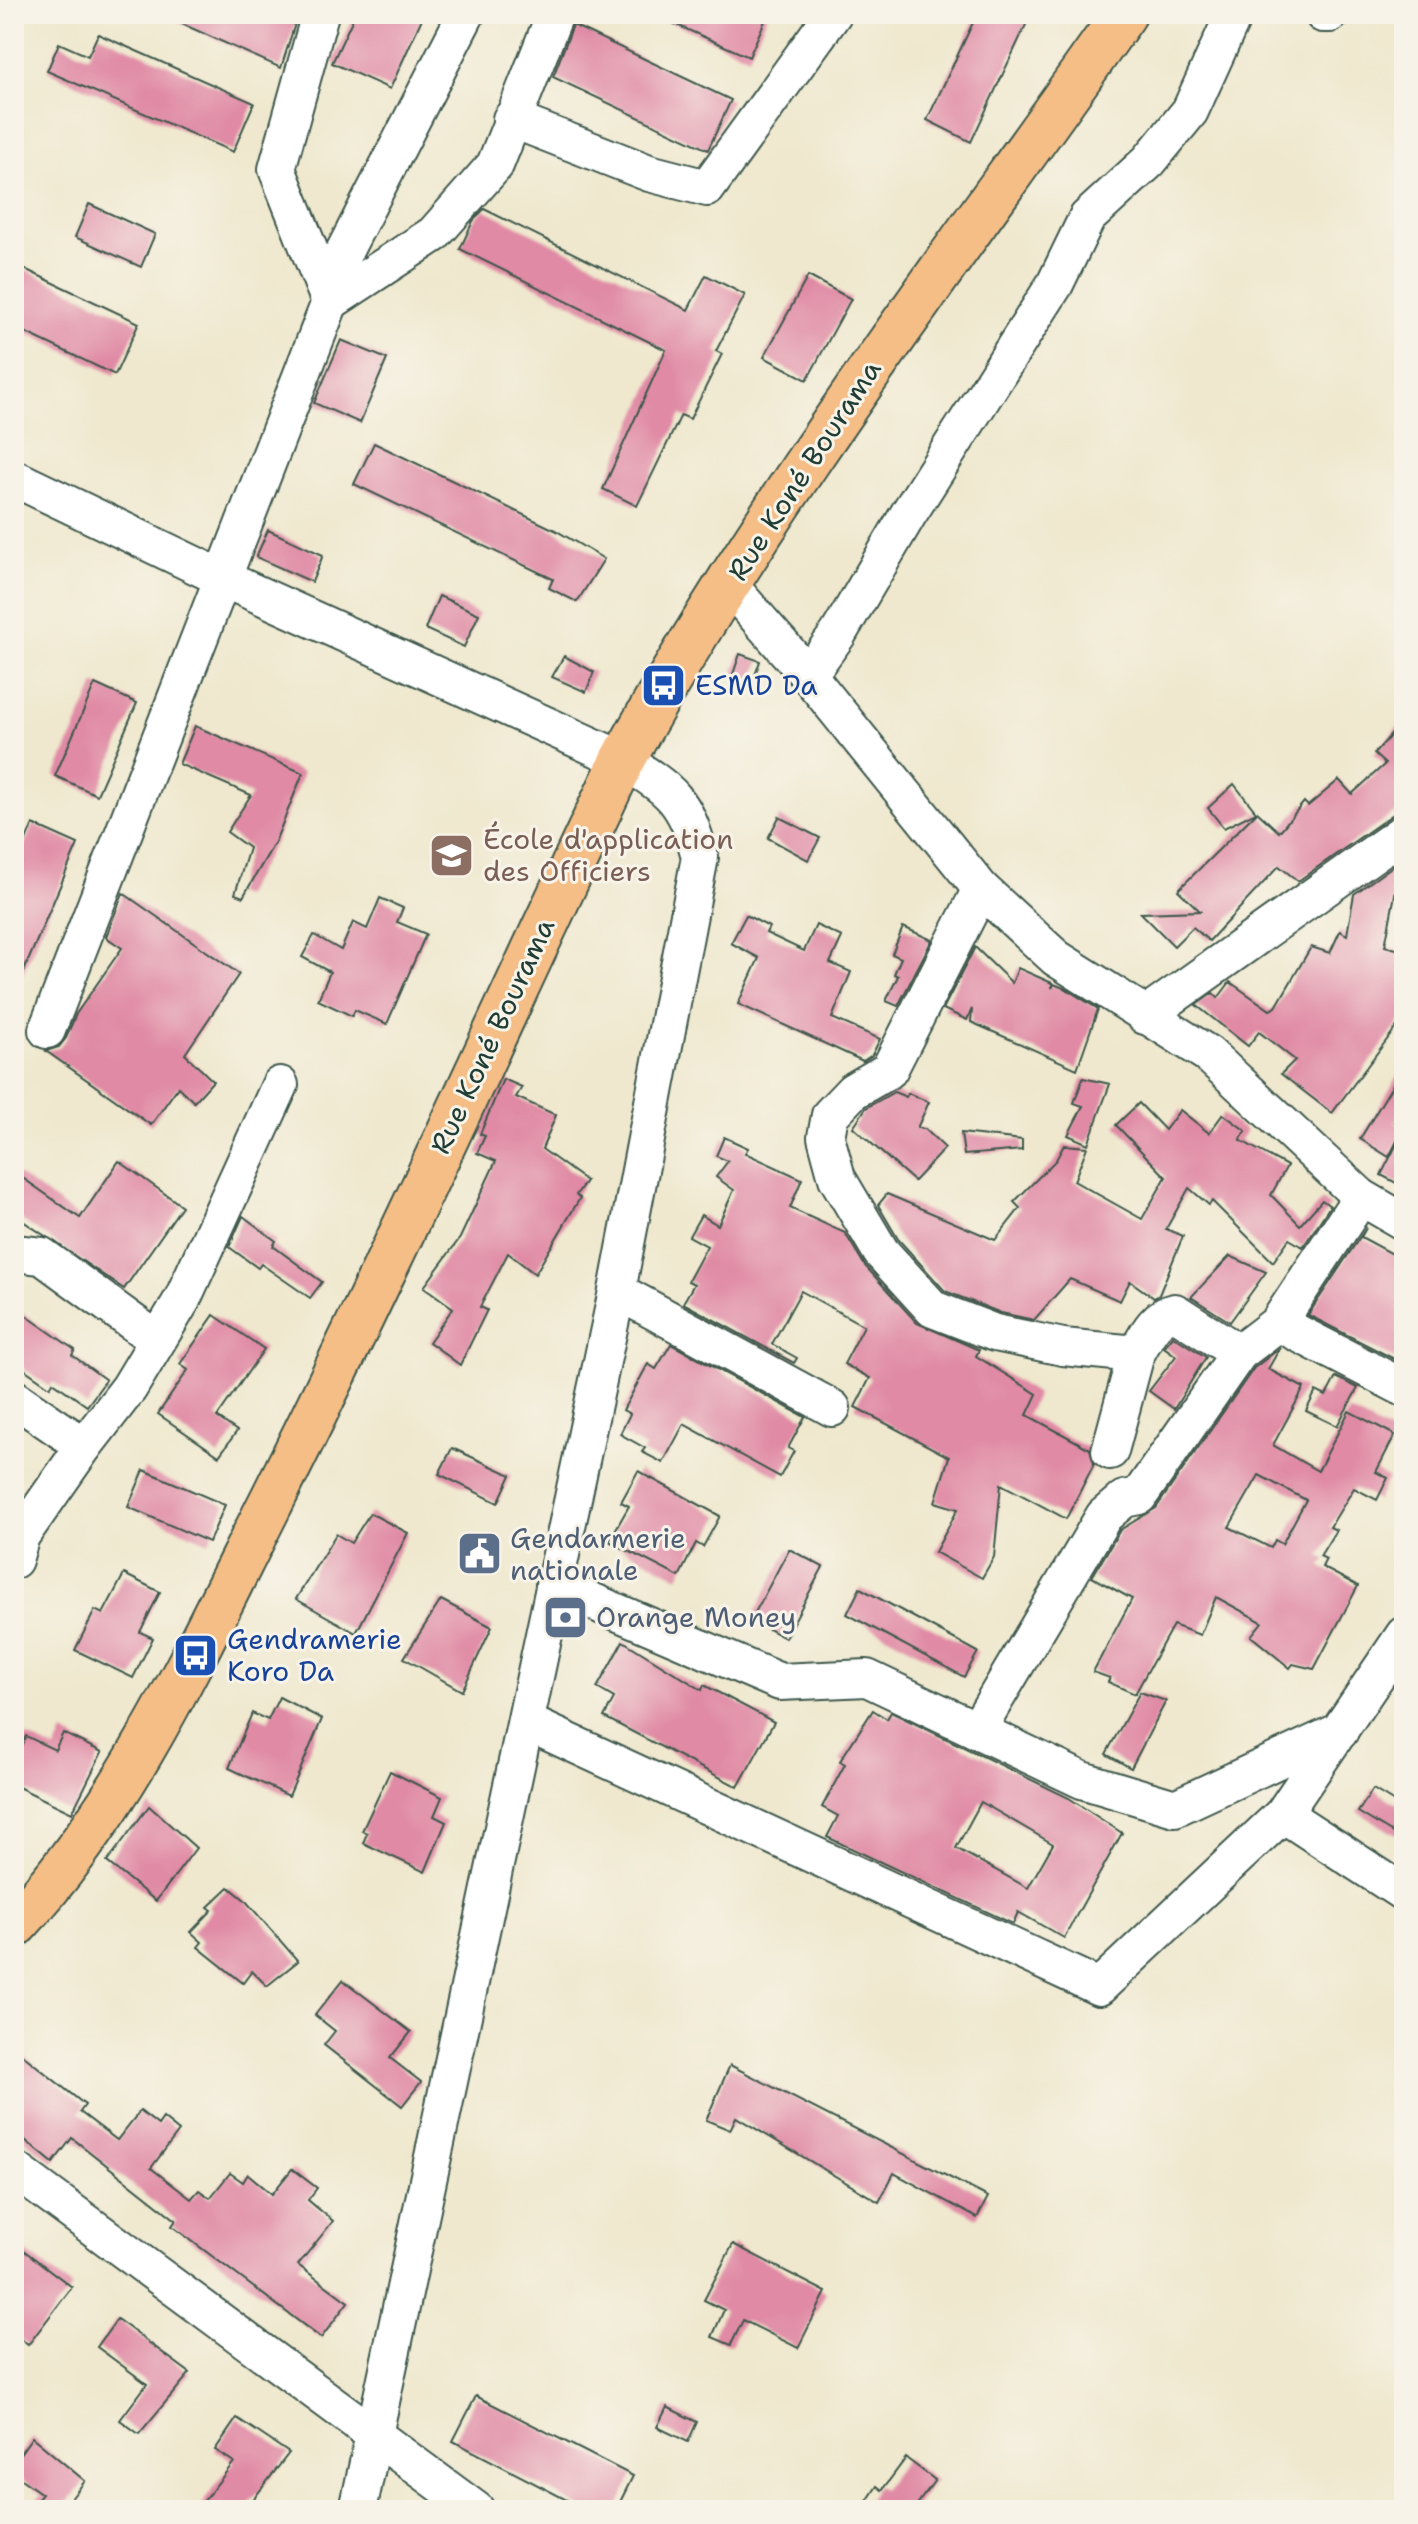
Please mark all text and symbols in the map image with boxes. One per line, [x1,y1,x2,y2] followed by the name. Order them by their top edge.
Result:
[718,352,890,588] street label: Rue Koné Bourama
[640,661,688,709] bus stop icon: ESMD Da
[695,666,818,704] place label: ESMD Da
[483,820,733,890] place label: École d'application des Officiers
[428,831,476,879] school or university icon: École d'application des Officiers
[421,912,563,1160] street label: Rue Koné Bourama
[510,1519,686,1589] place label: Gendarmerie nationale
[455,1530,503,1578] public building icon: Gendarmerie nationale
[541,1593,589,1641] bank icon: Orange Money
[596,1598,796,1636] place label: Orange Money
[227,1620,402,1690] place label: Gendramerie Koro Da
[172,1631,220,1679] bus stop icon: Gendramerie Koro Da

